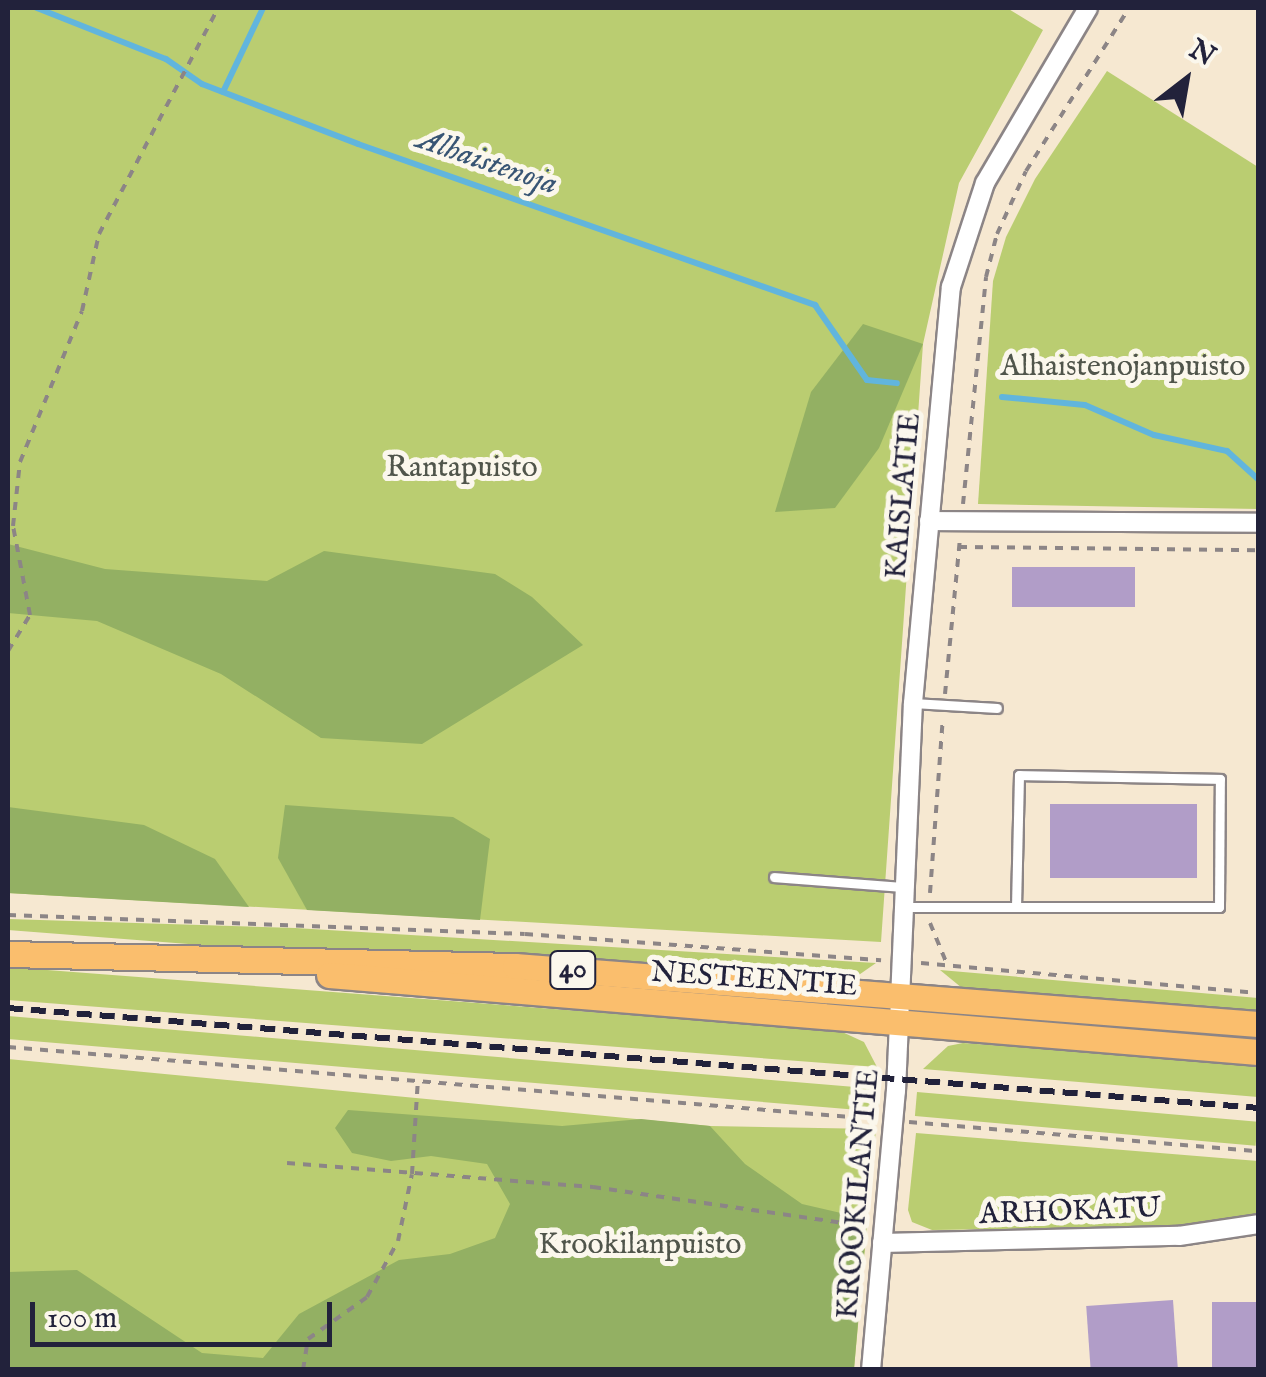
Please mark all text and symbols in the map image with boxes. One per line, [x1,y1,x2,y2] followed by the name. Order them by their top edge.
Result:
[1136,30,1236,130] north arrow
[1182,33,1221,75] text: N
[412,121,562,205] water label: Alhaistenoja
[1001,349,1245,385] park label: Alhaistenojanpuisto
[879,411,929,581] street label: KAISLATIE
[386,450,538,486] park label: Rantapuisto
[548,947,598,993] road number: 40
[649,955,859,1005] street label: NESTEENTIE
[830,1067,888,1321] street label: KROOKILANTIE
[979,1191,1161,1233] street label: ARHOKATU
[539,1227,741,1263] park label: Krookilanpuisto
[35,1282,338,1344] scale bar
[47,1300,117,1338] text: 100 m

